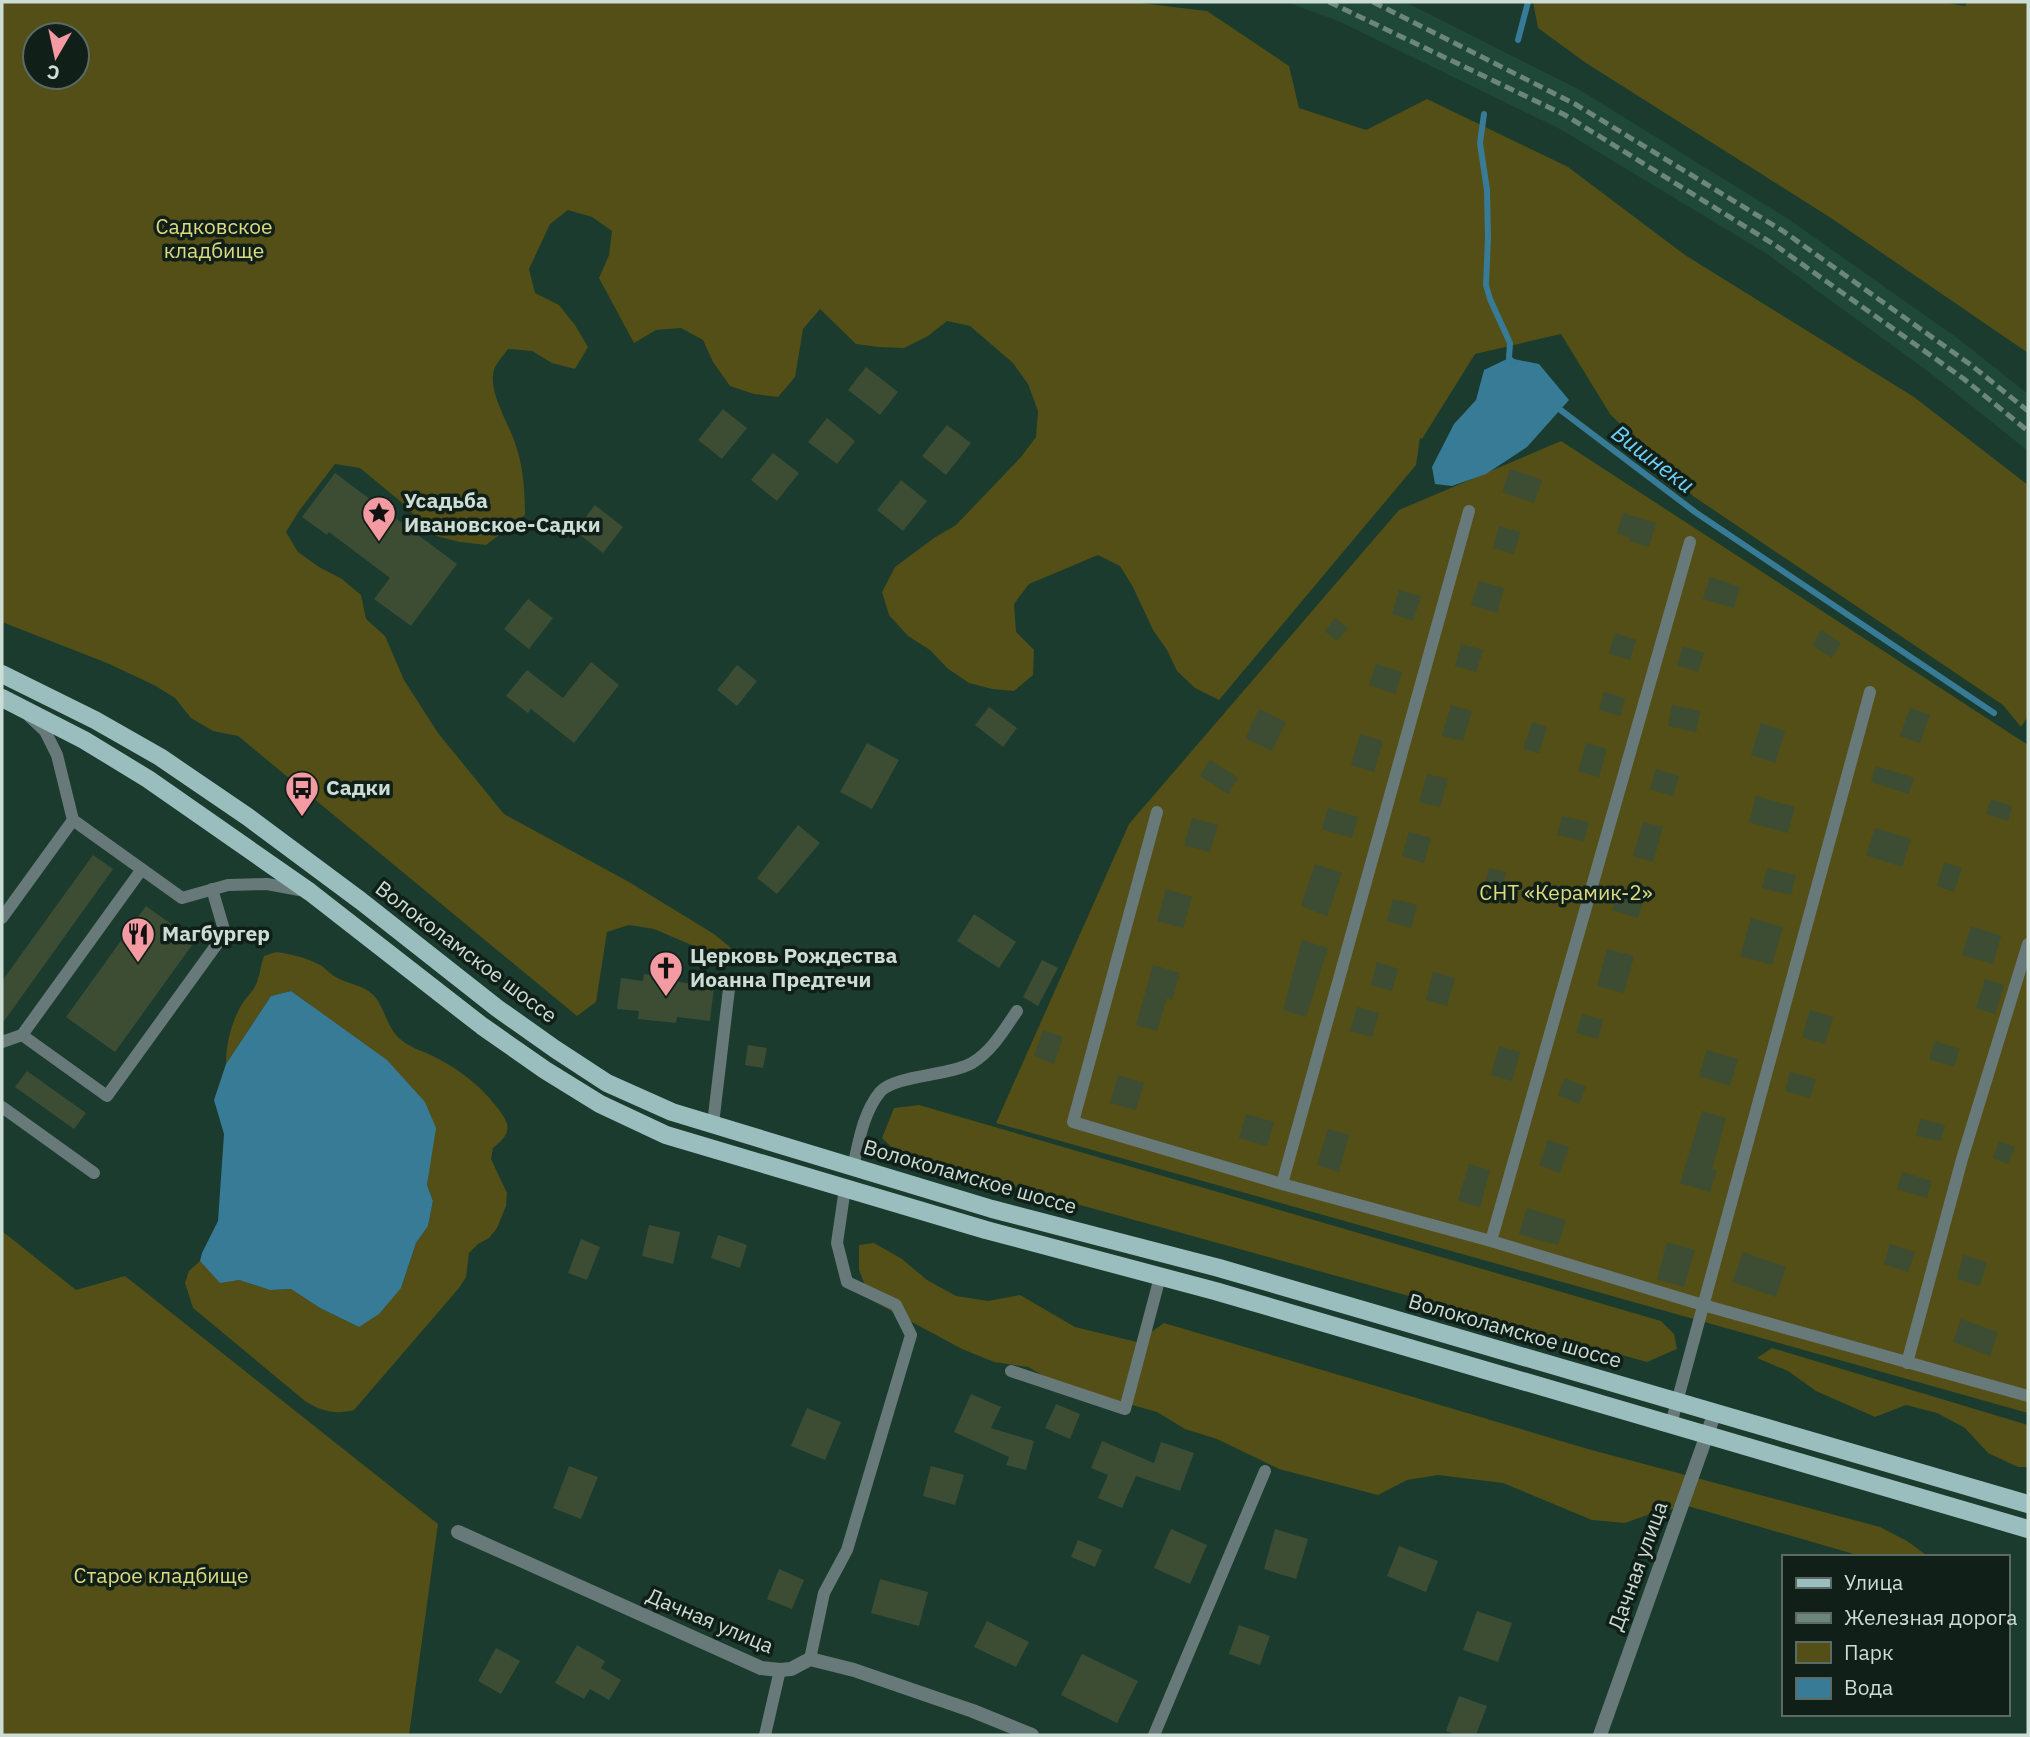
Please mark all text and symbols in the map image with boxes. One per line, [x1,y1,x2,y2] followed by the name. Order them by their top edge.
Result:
[21,21,91,91] north arrow
[45,60,61,86] text: С
[155,212,273,264] park label: Садковское кладбище
[1606,417,1701,499] water label: Вишнеки
[404,486,601,538] place label: Усадьба Ивановское-Садки
[360,494,398,543] place icon: Усадьба Ивановское-Садки
[283,769,321,818] bus stop icon: Садки
[326,773,391,801] place label: Садки
[370,874,563,1029] street label: Волоколамское шоссе
[1479,878,1653,906] park label: СНТ «Керамик-2»
[119,915,157,964] restaurant icon: Магбургер
[162,919,270,947] place label: Магбургер
[690,941,898,993] place label: Церковь Рождества Иоанна Предтечи
[647,949,685,998] church icon: Церковь Рождества Иоанна Предтечи
[860,1132,1080,1220] street label: Волоколамское шоссе
[1405,1286,1625,1374] street label: Волоколамское шоссе
[1601,1497,1673,1634] street label: Дачная улица
[1782,1555,2009,1716] legend
[74,1561,248,1589] park label: Старое кладбище
[1844,1568,1903,1596] text: Улица
[643,1581,778,1659] street label: Дачная улица
[1844,1603,2017,1631] text: Железная дорога
[1844,1638,1894,1666] text: Парк
[1844,1673,1893,1701] text: Вода

